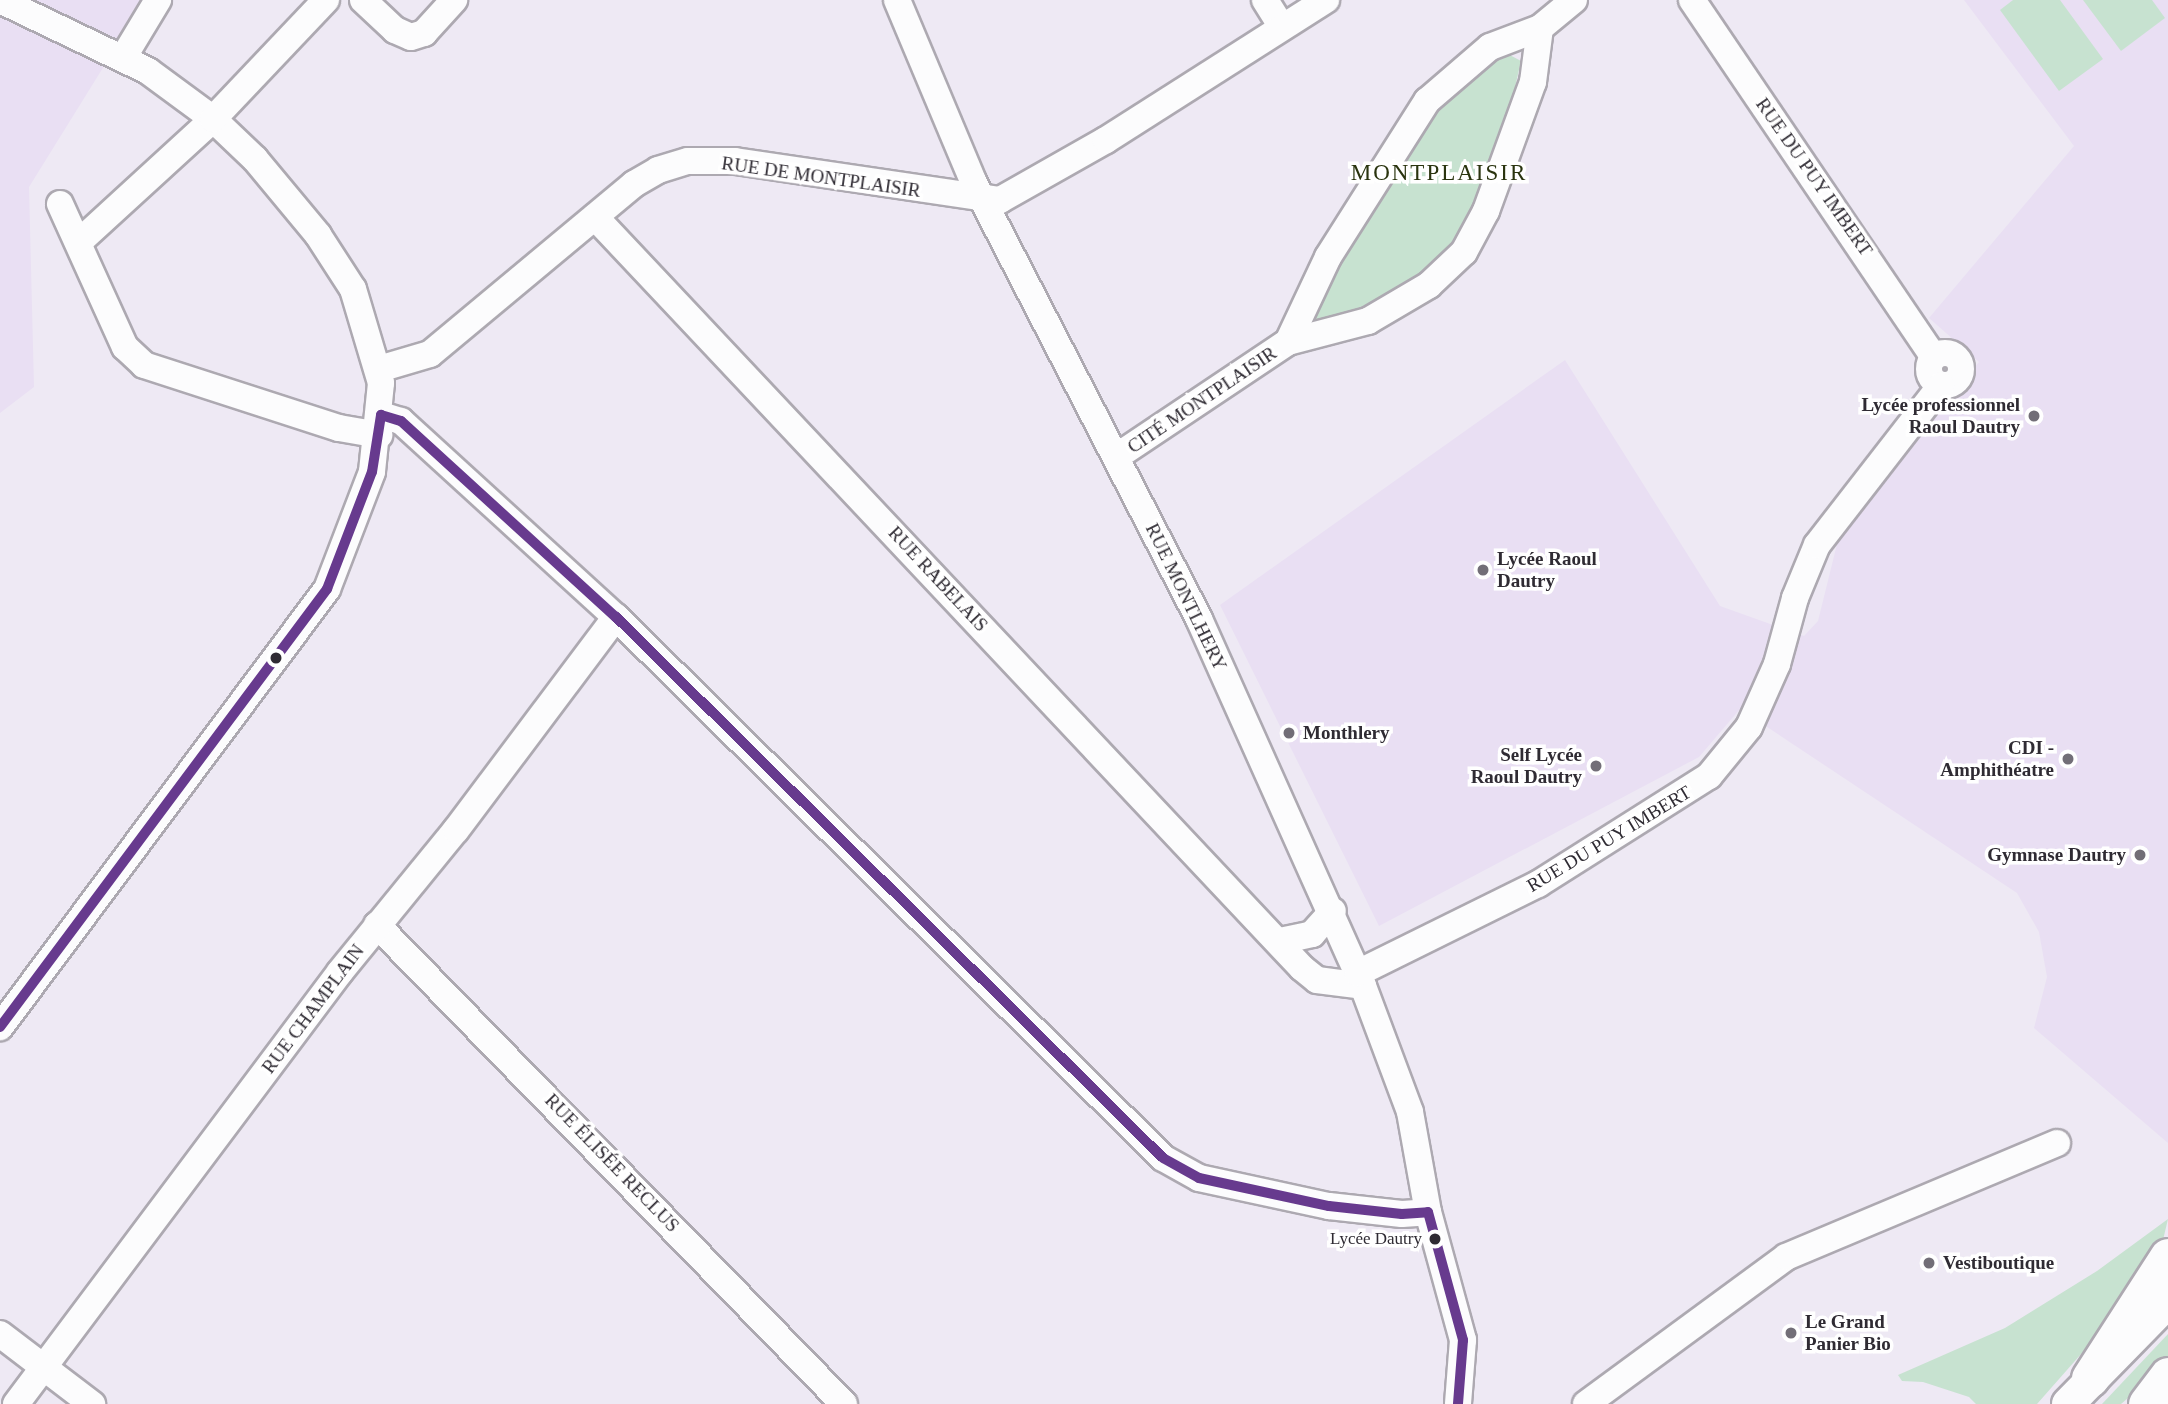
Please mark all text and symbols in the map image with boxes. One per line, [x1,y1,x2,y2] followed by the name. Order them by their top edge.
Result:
[1751,93,1877,261] street label: RUE DU PUY IMBERT
[720,152,922,202] street label: RUE DE MONTPLAISIR
[1352,159,1526,187] district label: MONTPLAISIR
[1123,342,1281,458] street label: CITÉ MONTPLAISIR
[1861,394,2020,438] place label: Lycée professionnel Raoul Dautry
[2026,408,2042,424] marker: Lycée professionnel Raoul Dautry
[1140,520,1232,674] street label: RUE MONTLHERY
[883,522,993,636] street label: RUE RABELAIS
[1497,548,1597,592] place label: Lycée Raoul Dautry
[1475,562,1491,578] marker: Lycée Raoul Dautry
[269,651,283,665] unlabelled marker
[1303,722,1390,744] place label: Monthlery
[1281,725,1297,741] marker: Monthlery
[1940,737,2054,781] place label: CDI - Amphithéatre
[1471,744,1582,788] place label: Self Lycée Raoul Dautry
[2060,751,2076,767] marker: CDI - Amphithéatre
[1588,758,1604,774] marker: Self Lycée Raoul Dautry
[1522,781,1696,897] street label: RUE DU PUY IMBERT
[1987,844,2126,866] place label: Gymnase Dautry
[2132,847,2148,863] marker: Gymnase Dautry
[257,940,369,1078] street label: RUE CHAMPLAIN
[540,1089,684,1237] street label: RUE ÉLISÉE RECLUS
[1330,1229,1422,1249] place label: Lycée Dautry
[1428,1232,1442,1246] marker: Lycée Dautry
[1943,1252,2054,1274] place label: Vestiboutique
[1921,1255,1937,1271] marker: Vestiboutique
[1805,1311,1891,1355] place label: Le Grand Panier Bio
[1783,1325,1799,1341] marker: Le Grand Panier Bio

